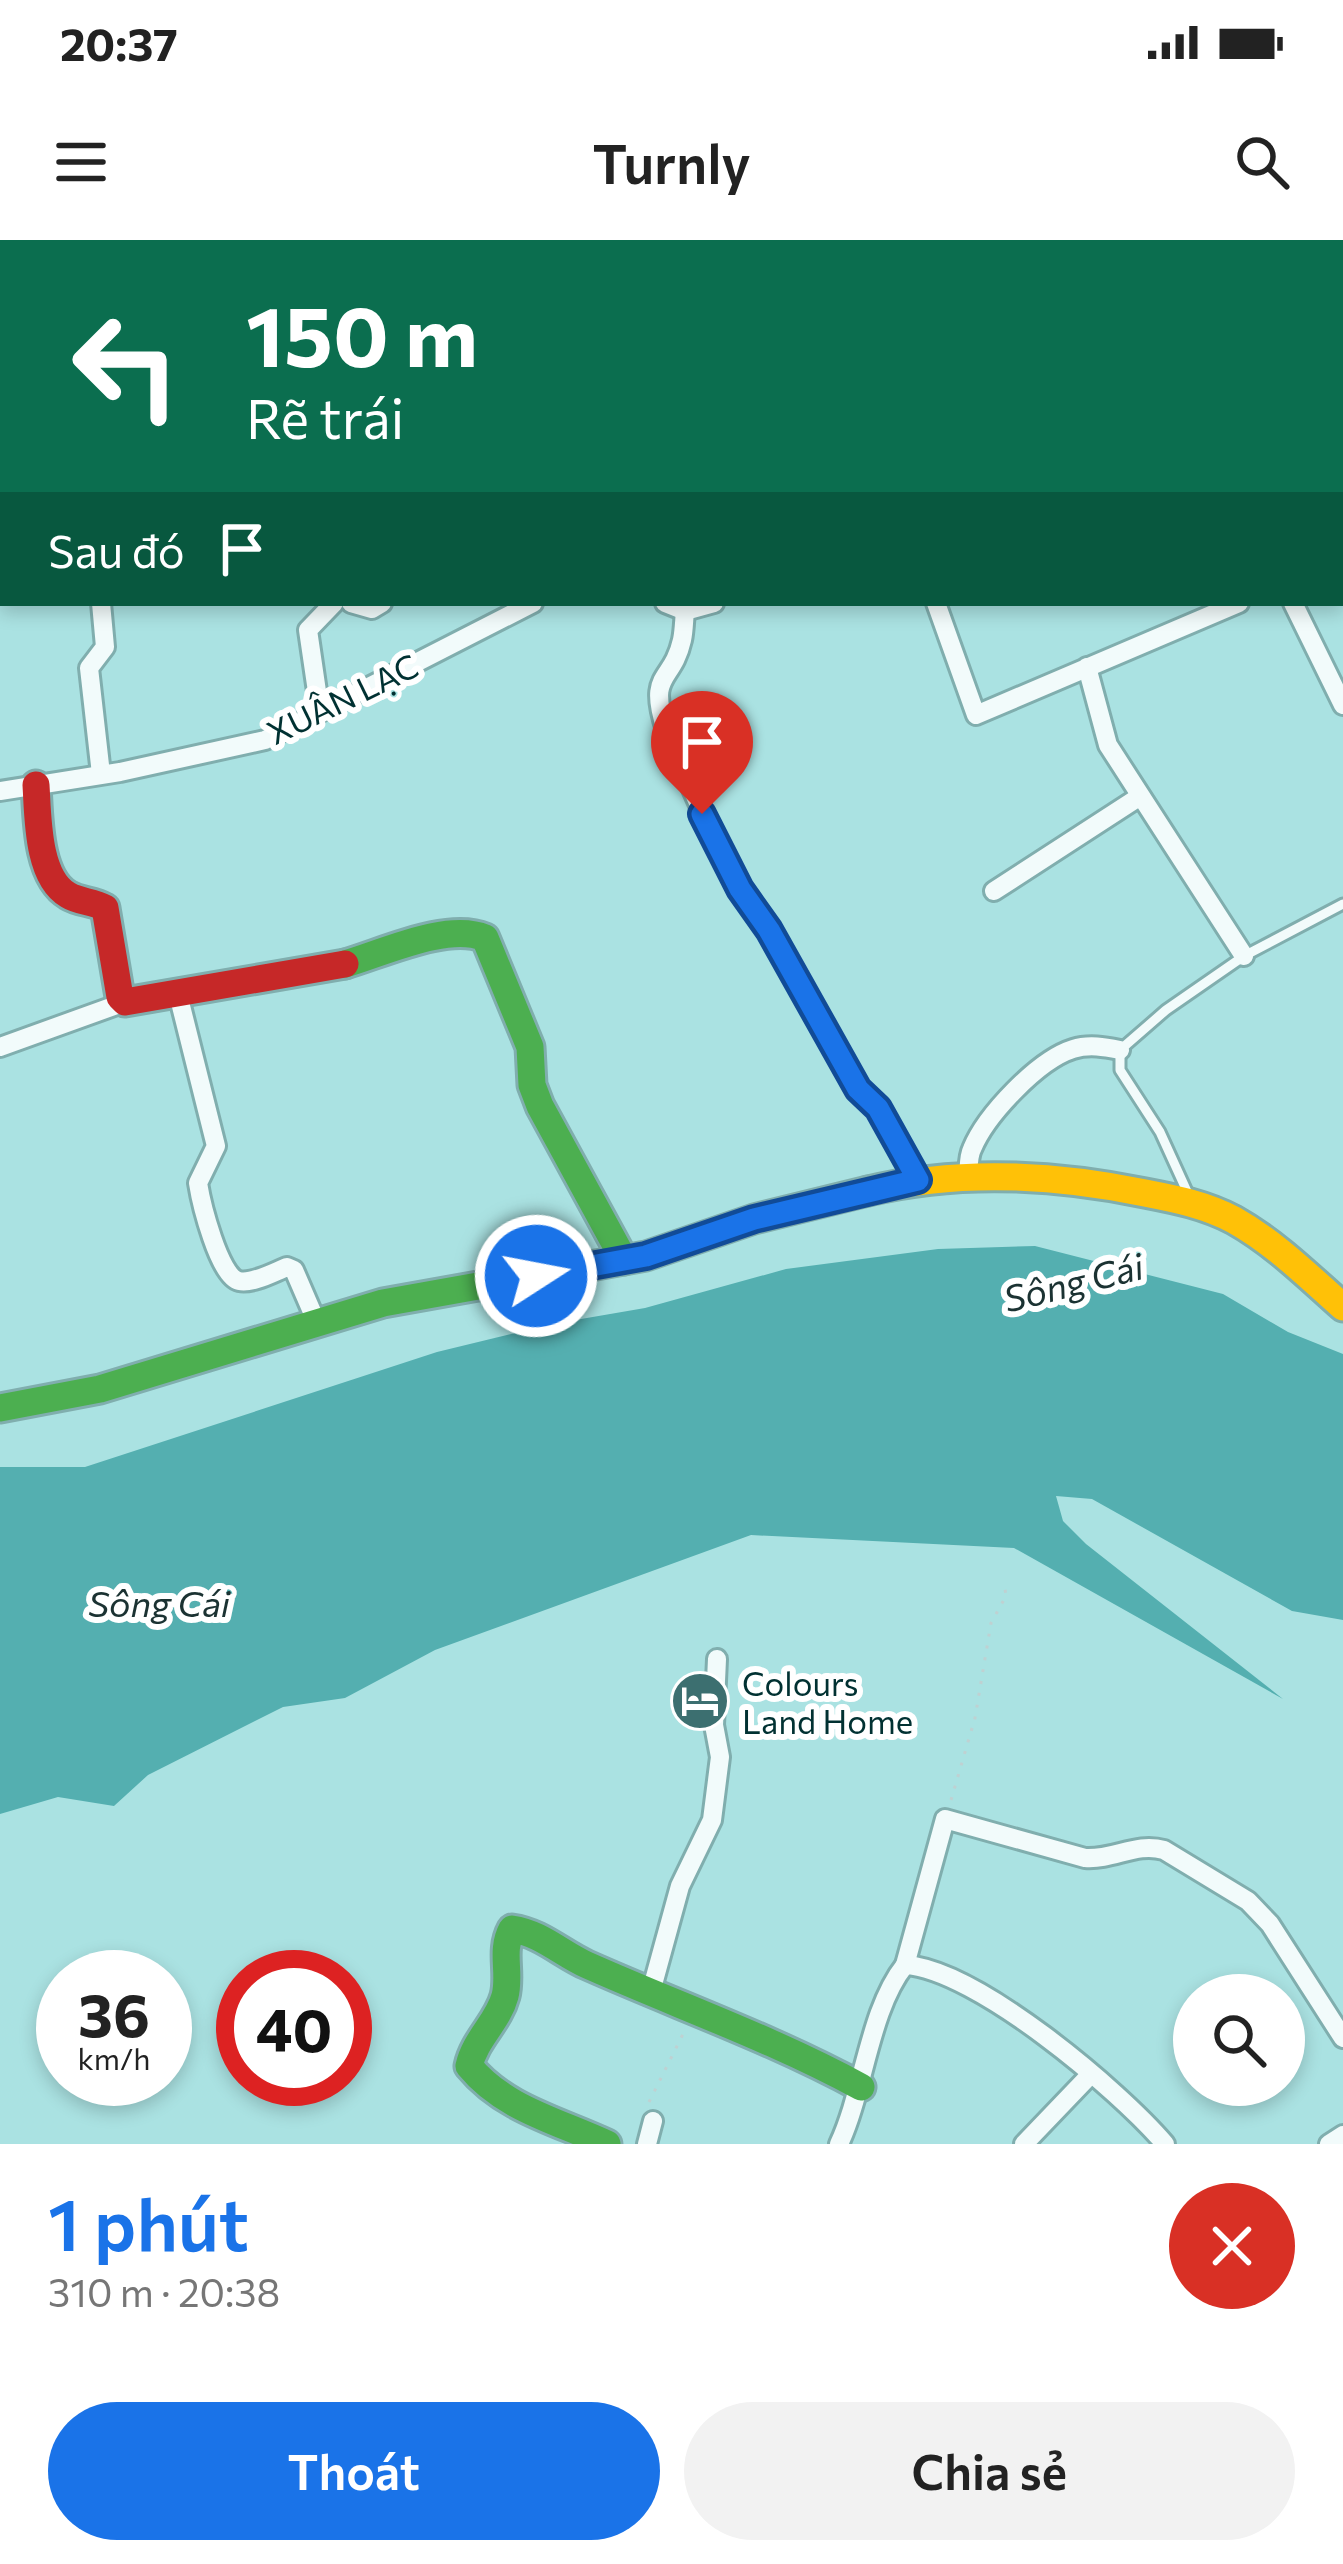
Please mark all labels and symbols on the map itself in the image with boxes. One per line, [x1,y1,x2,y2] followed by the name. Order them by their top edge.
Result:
[260,644,424,752] street label: XUÂN LẠC
[651,691,753,814] pin
[473,1213,599,1339] position arrow
[999,1242,1149,1320] water label: Sông Cái
[88,1580,232,1624] water label: Sông Cái
[742,1662,913,1741] place label: Colours Land Home
[669,1670,731,1732] hotel icon: Colours Land Home
[216,1950,372,2106] speed limit sign: 40

